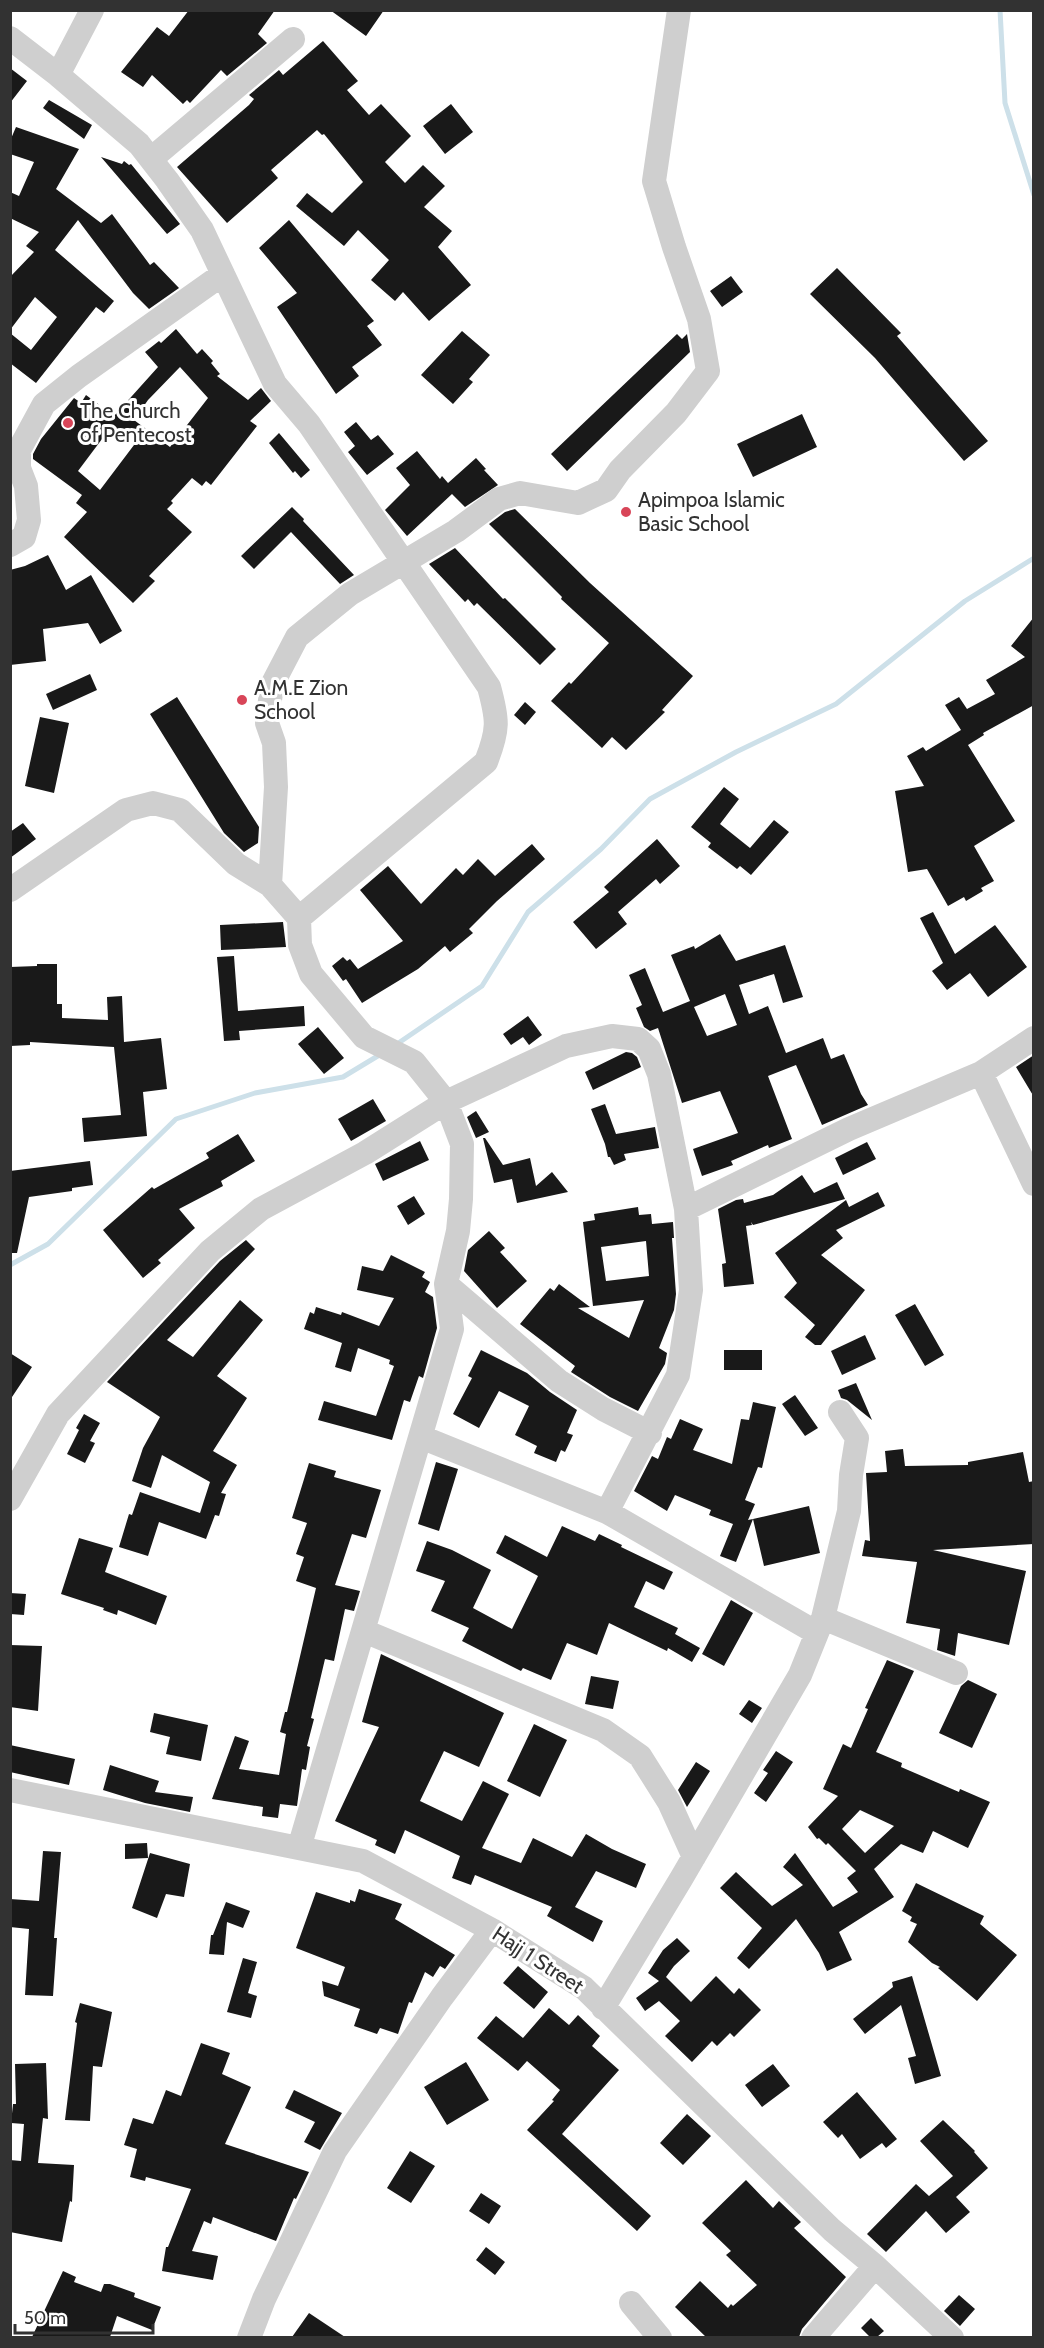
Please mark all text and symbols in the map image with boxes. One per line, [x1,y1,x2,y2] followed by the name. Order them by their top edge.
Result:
[80,398,192,447] place label: The Church of Pentecost
[61,416,75,430] marker: The Church of Pentecost
[638,487,785,536] place label: Apimpoa Islamic Basic School
[619,505,633,519] marker: Apimpoa Islamic Basic School
[254,675,348,724] place label: A.M.E Zion School
[235,693,249,707] marker: A.M.E Zion School
[487,1921,589,1999] street label: Hajj 1 Street
[15,2297,153,2335] scale bar
[24,2307,66,2329] text: 50 m

